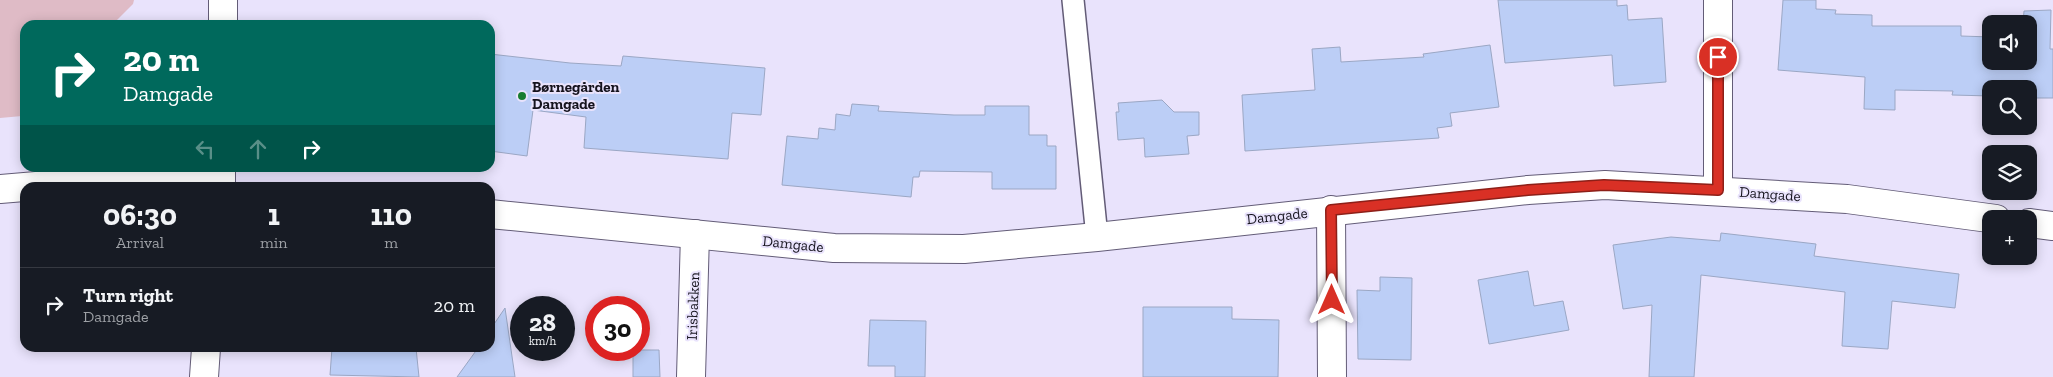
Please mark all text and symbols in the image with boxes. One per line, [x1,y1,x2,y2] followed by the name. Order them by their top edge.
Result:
[1982,15,2037,265] map controls
[1982,15,2037,70] button: sound
[1697,36,1739,78] pin
[123,38,199,80] text: 20 m
[40,40,105,105] icon: right
[1704,43,1732,71] icon: arrive
[532,78,619,113] place label: Børnegården Damgade
[123,80,213,107] text: Damgade
[1982,80,2037,135] button: search
[516,90,528,102] marker: Børnegården Damgade
[191,135,219,163] icon: left
[244,135,272,163] icon: ahead
[297,135,325,163] icon: right
[1982,145,2037,200] button: layers
[1739,183,1801,205] street label: Damgade
[103,197,177,233] text: 06:30
[268,197,280,233] text: 1
[370,197,412,233] text: 110
[1246,204,1308,228] street label: Damgade
[1982,210,2037,265] button: +
[762,232,824,256] street label: Damgade
[116,233,164,252] text: Arrival
[260,233,287,252] text: min
[384,233,398,252] text: m
[683,271,703,340] street label: Irisbakken
[1305,273,1357,325] position arrow
[83,284,173,307] text: Turn right
[40,291,68,319] icon: right
[434,294,475,317] text: 20 m
[585,296,650,361] speed limit sign: 30
[83,307,149,326] text: Damgade
[529,307,556,337] text: 28
[529,334,556,348] text: km/h

